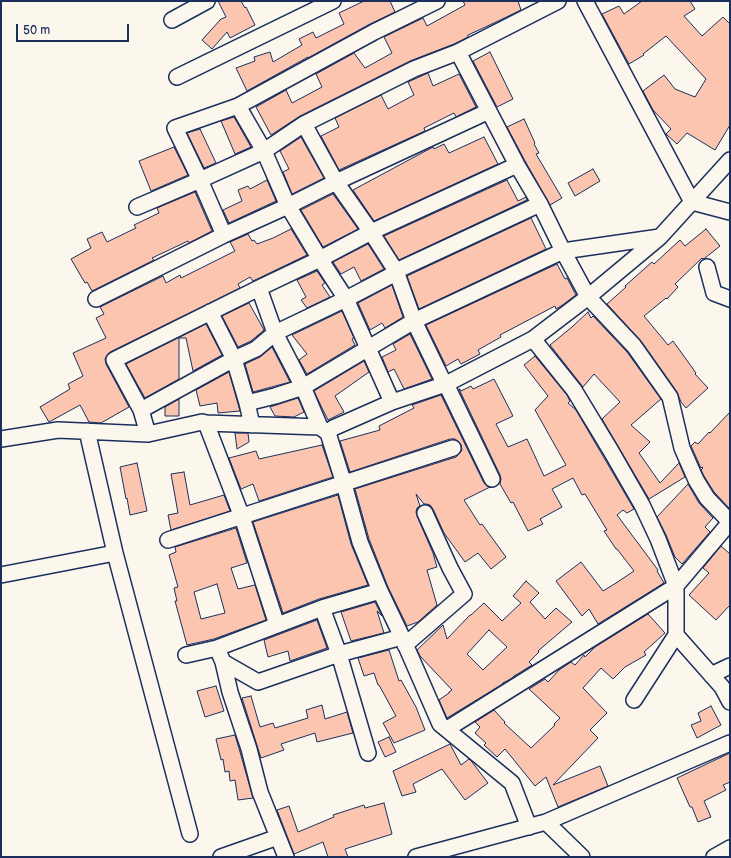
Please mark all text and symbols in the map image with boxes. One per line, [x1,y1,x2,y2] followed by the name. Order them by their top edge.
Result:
[18,16,131,42] scale bar
[23,23,50,38] text: 50 m

